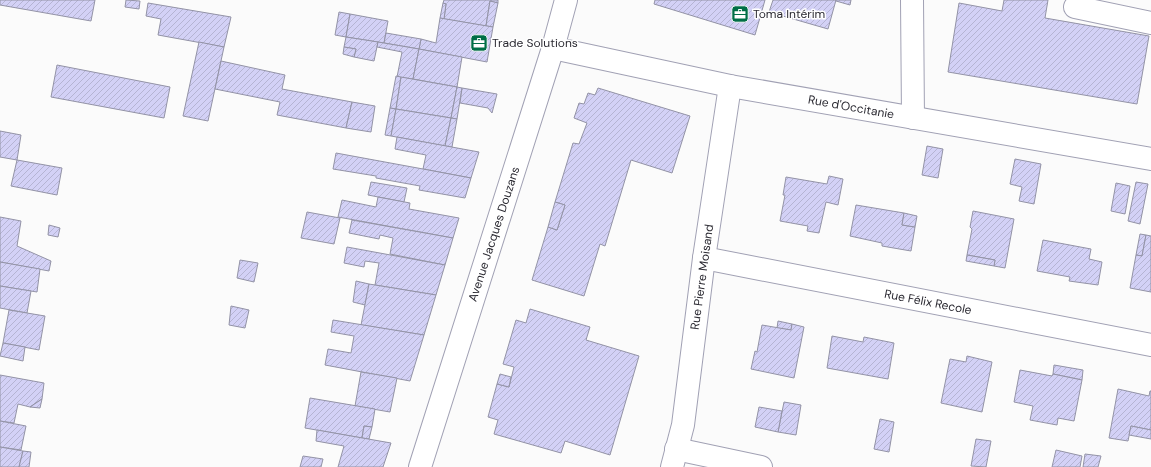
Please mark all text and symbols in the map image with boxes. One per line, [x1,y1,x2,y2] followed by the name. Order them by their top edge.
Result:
[730,4,750,24] office icon: Toma Intérim
[753,6,825,22] place label: Toma Intérim
[469,33,489,53] office icon: Trade Solutions
[492,35,578,51] place label: Trade Solutions
[807,92,895,122] street label: Rue d'Occitanie
[465,164,523,304] street label: Avenue Jacques Douzans
[687,223,717,331] street label: Rue Pierre Moisand
[883,286,973,318] street label: Rue Félix Recole

